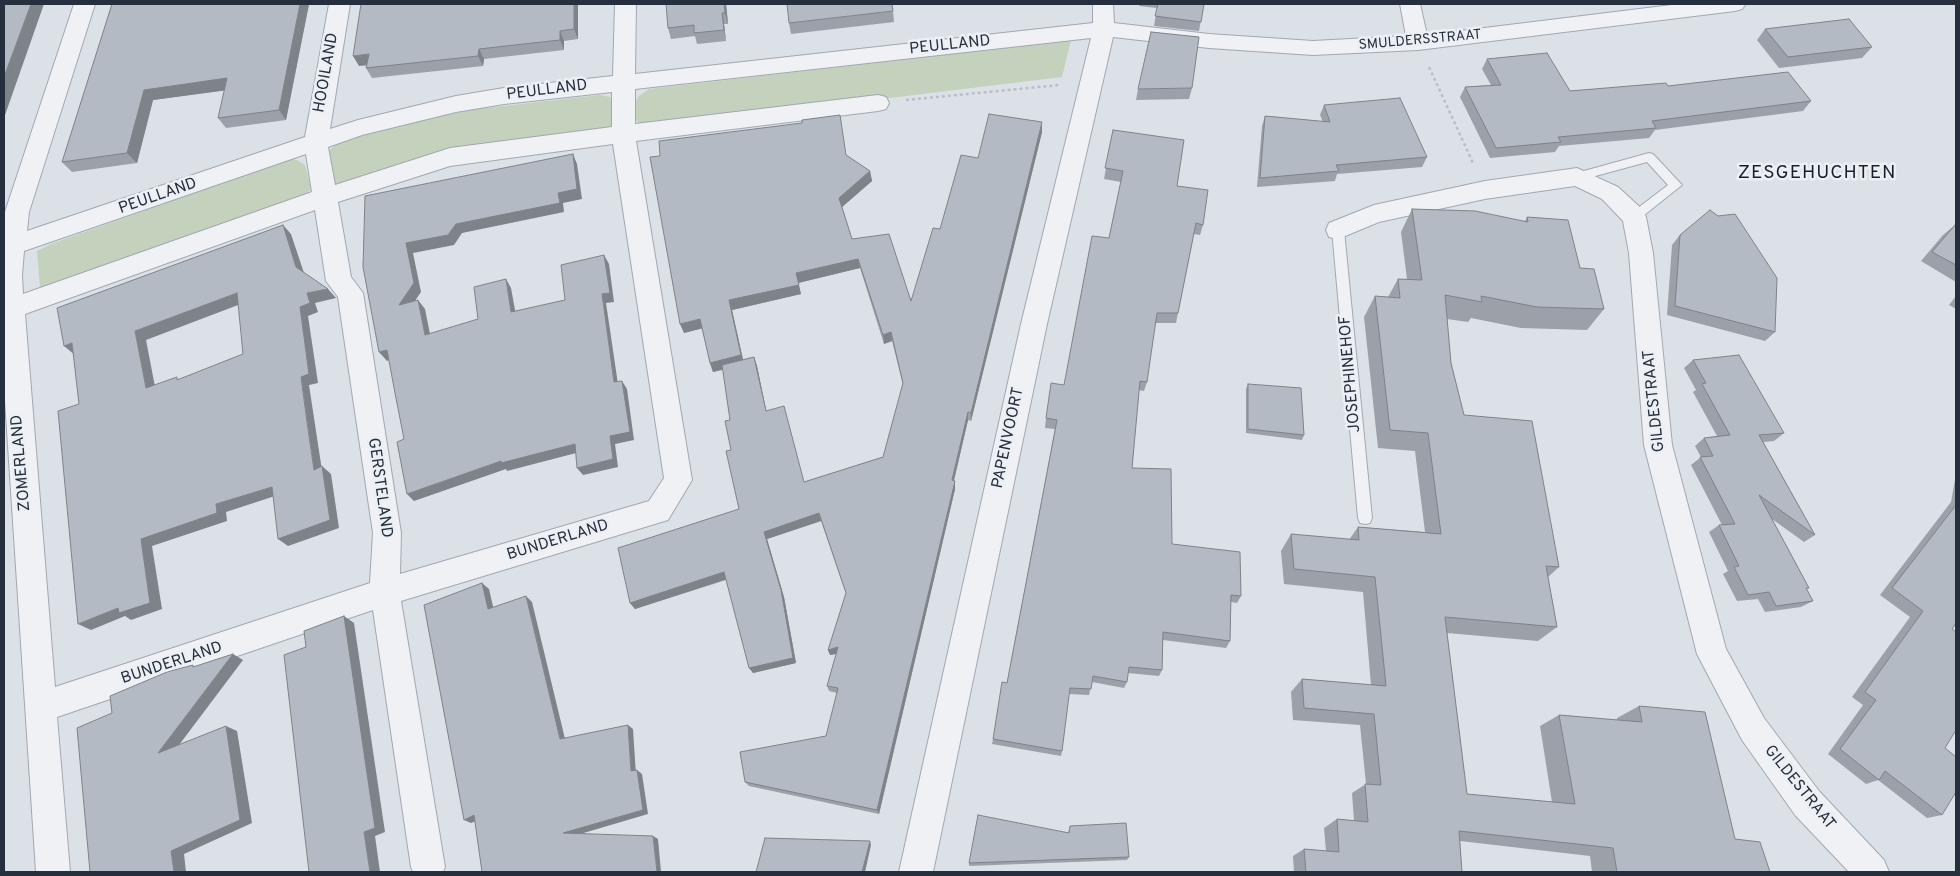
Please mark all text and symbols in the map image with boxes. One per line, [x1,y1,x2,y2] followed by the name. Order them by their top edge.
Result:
[1358,27,1482,55] street label: SMULDERSSTRAAT
[311,32,343,114] street label: HOOILAND
[908,32,992,60] street label: PEULLAND
[505,77,589,105] street label: PEULLAND
[1736,163,1898,185] district label: ZESGEHUCHTEN
[116,175,200,219] street label: PEULLAND
[1336,315,1366,433] street label: JOSEPHINEHOF
[1640,349,1670,453] street label: GILDESTRAAT
[989,386,1029,490] street label: PAPENVOORT
[8,414,36,512] street label: ZOMERLAND
[362,437,396,539] street label: GERSTELAND
[505,516,611,566] street label: BUNDERLAND
[119,639,225,689] street label: BUNDERLAND
[1759,742,1839,834] street label: GILDESTRAAT

